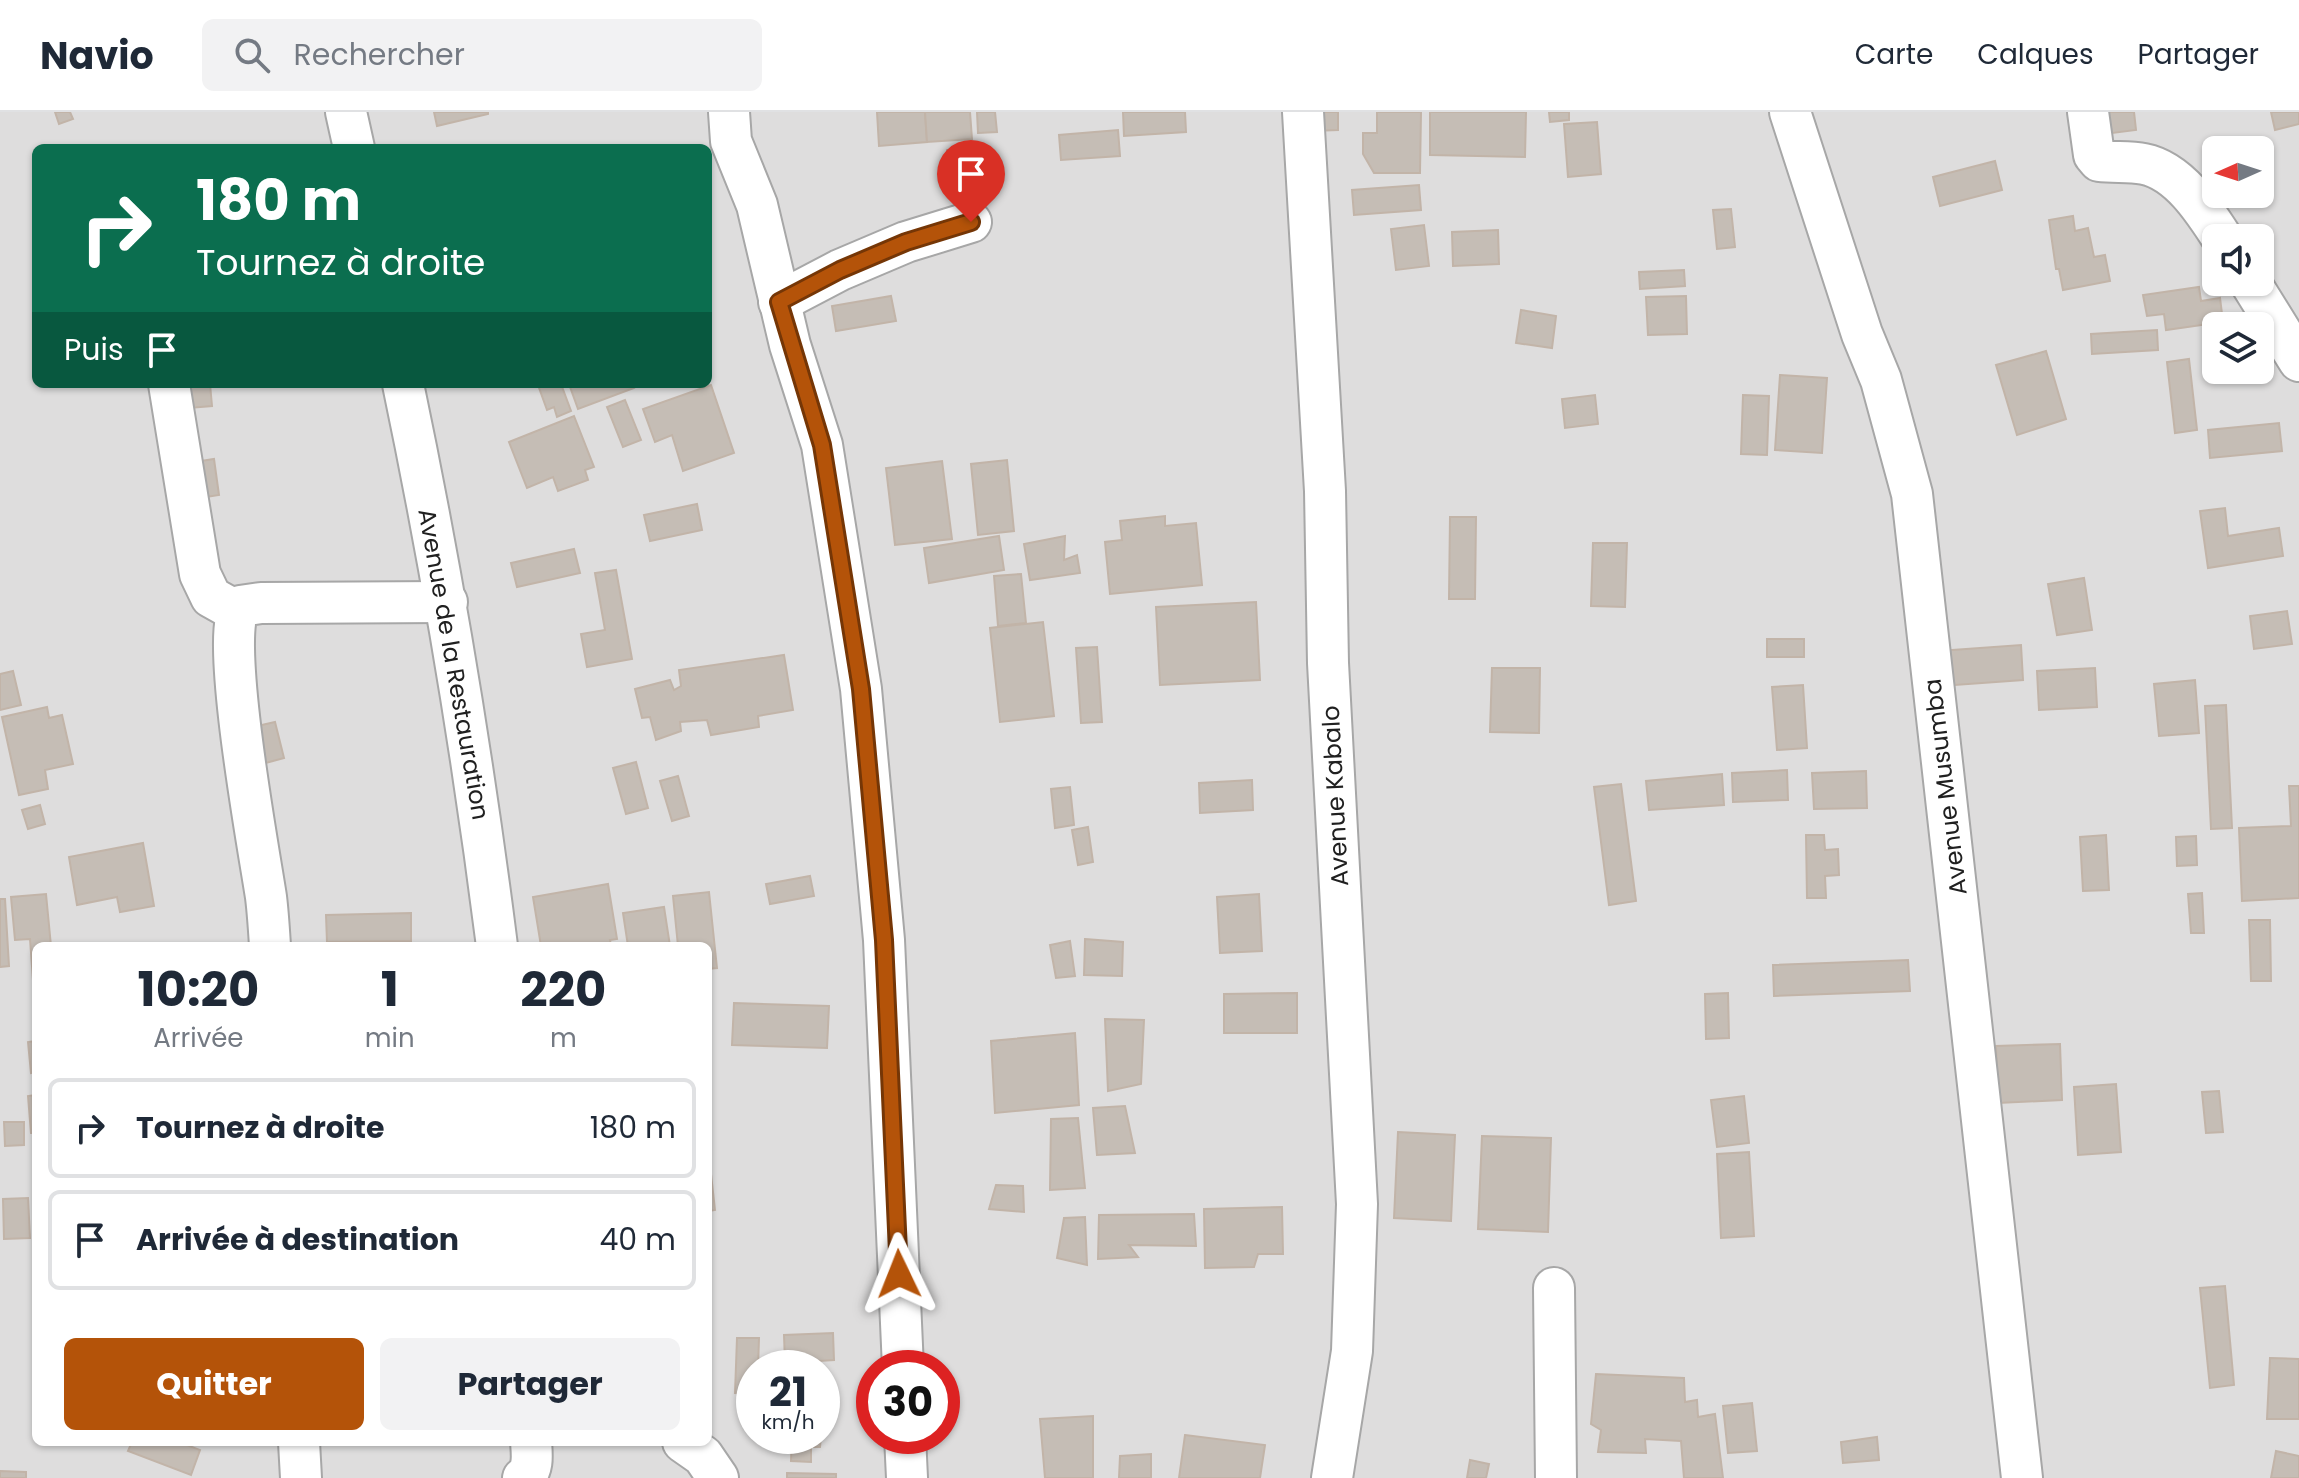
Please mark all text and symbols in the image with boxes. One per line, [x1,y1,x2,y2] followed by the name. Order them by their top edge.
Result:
[202,19,762,91] search box
[40,29,154,82] text: Navio
[230,33,274,77] icon: search
[294,33,465,76] text: Rechercher
[1855,35,1933,74] text: Carte
[1977,35,2094,74] text: Calques
[2138,35,2259,74] text: Partager
[2202,136,2274,208] north arrow
[2202,136,2274,384] map controls
[937,140,1005,222] pin
[949,152,993,196] icon: arrive
[196,161,361,240] text: 180 m
[64,176,168,280] icon: right
[2202,224,2274,296] button: sound
[196,237,485,288] text: Tournez à droite
[2202,312,2274,384] button: layers
[64,328,124,371] text: Puis
[140,328,184,372] icon: arrive
[410,506,498,822] street label: Avenue de la Restauration
[1915,677,1975,897] street label: Avenue Musumba
[1314,705,1356,887] street label: Avenue Kabalo
[138,956,259,1023] text: 10:20
[381,956,399,1023] text: 1
[520,956,606,1023] text: 220
[153,1020,244,1056] text: Arrivée
[365,1020,415,1056] text: min
[550,1020,577,1056] text: m
[68,1106,112,1150] icon: right
[136,1106,384,1149] text: Tournez à droite
[590,1106,676,1149] text: 180 m
[68,1218,112,1262] icon: arrive
[136,1218,459,1261] text: Arrivée à destination
[599,1218,676,1261] text: 40 m
[857,1232,941,1316] position arrow
[64,1338,364,1430] button: Quitter
[380,1338,680,1430] button: Partager
[856,1350,960,1454] speed limit sign: 30
[769,1364,807,1420] text: 21
[761,1408,815,1436] text: km/h

